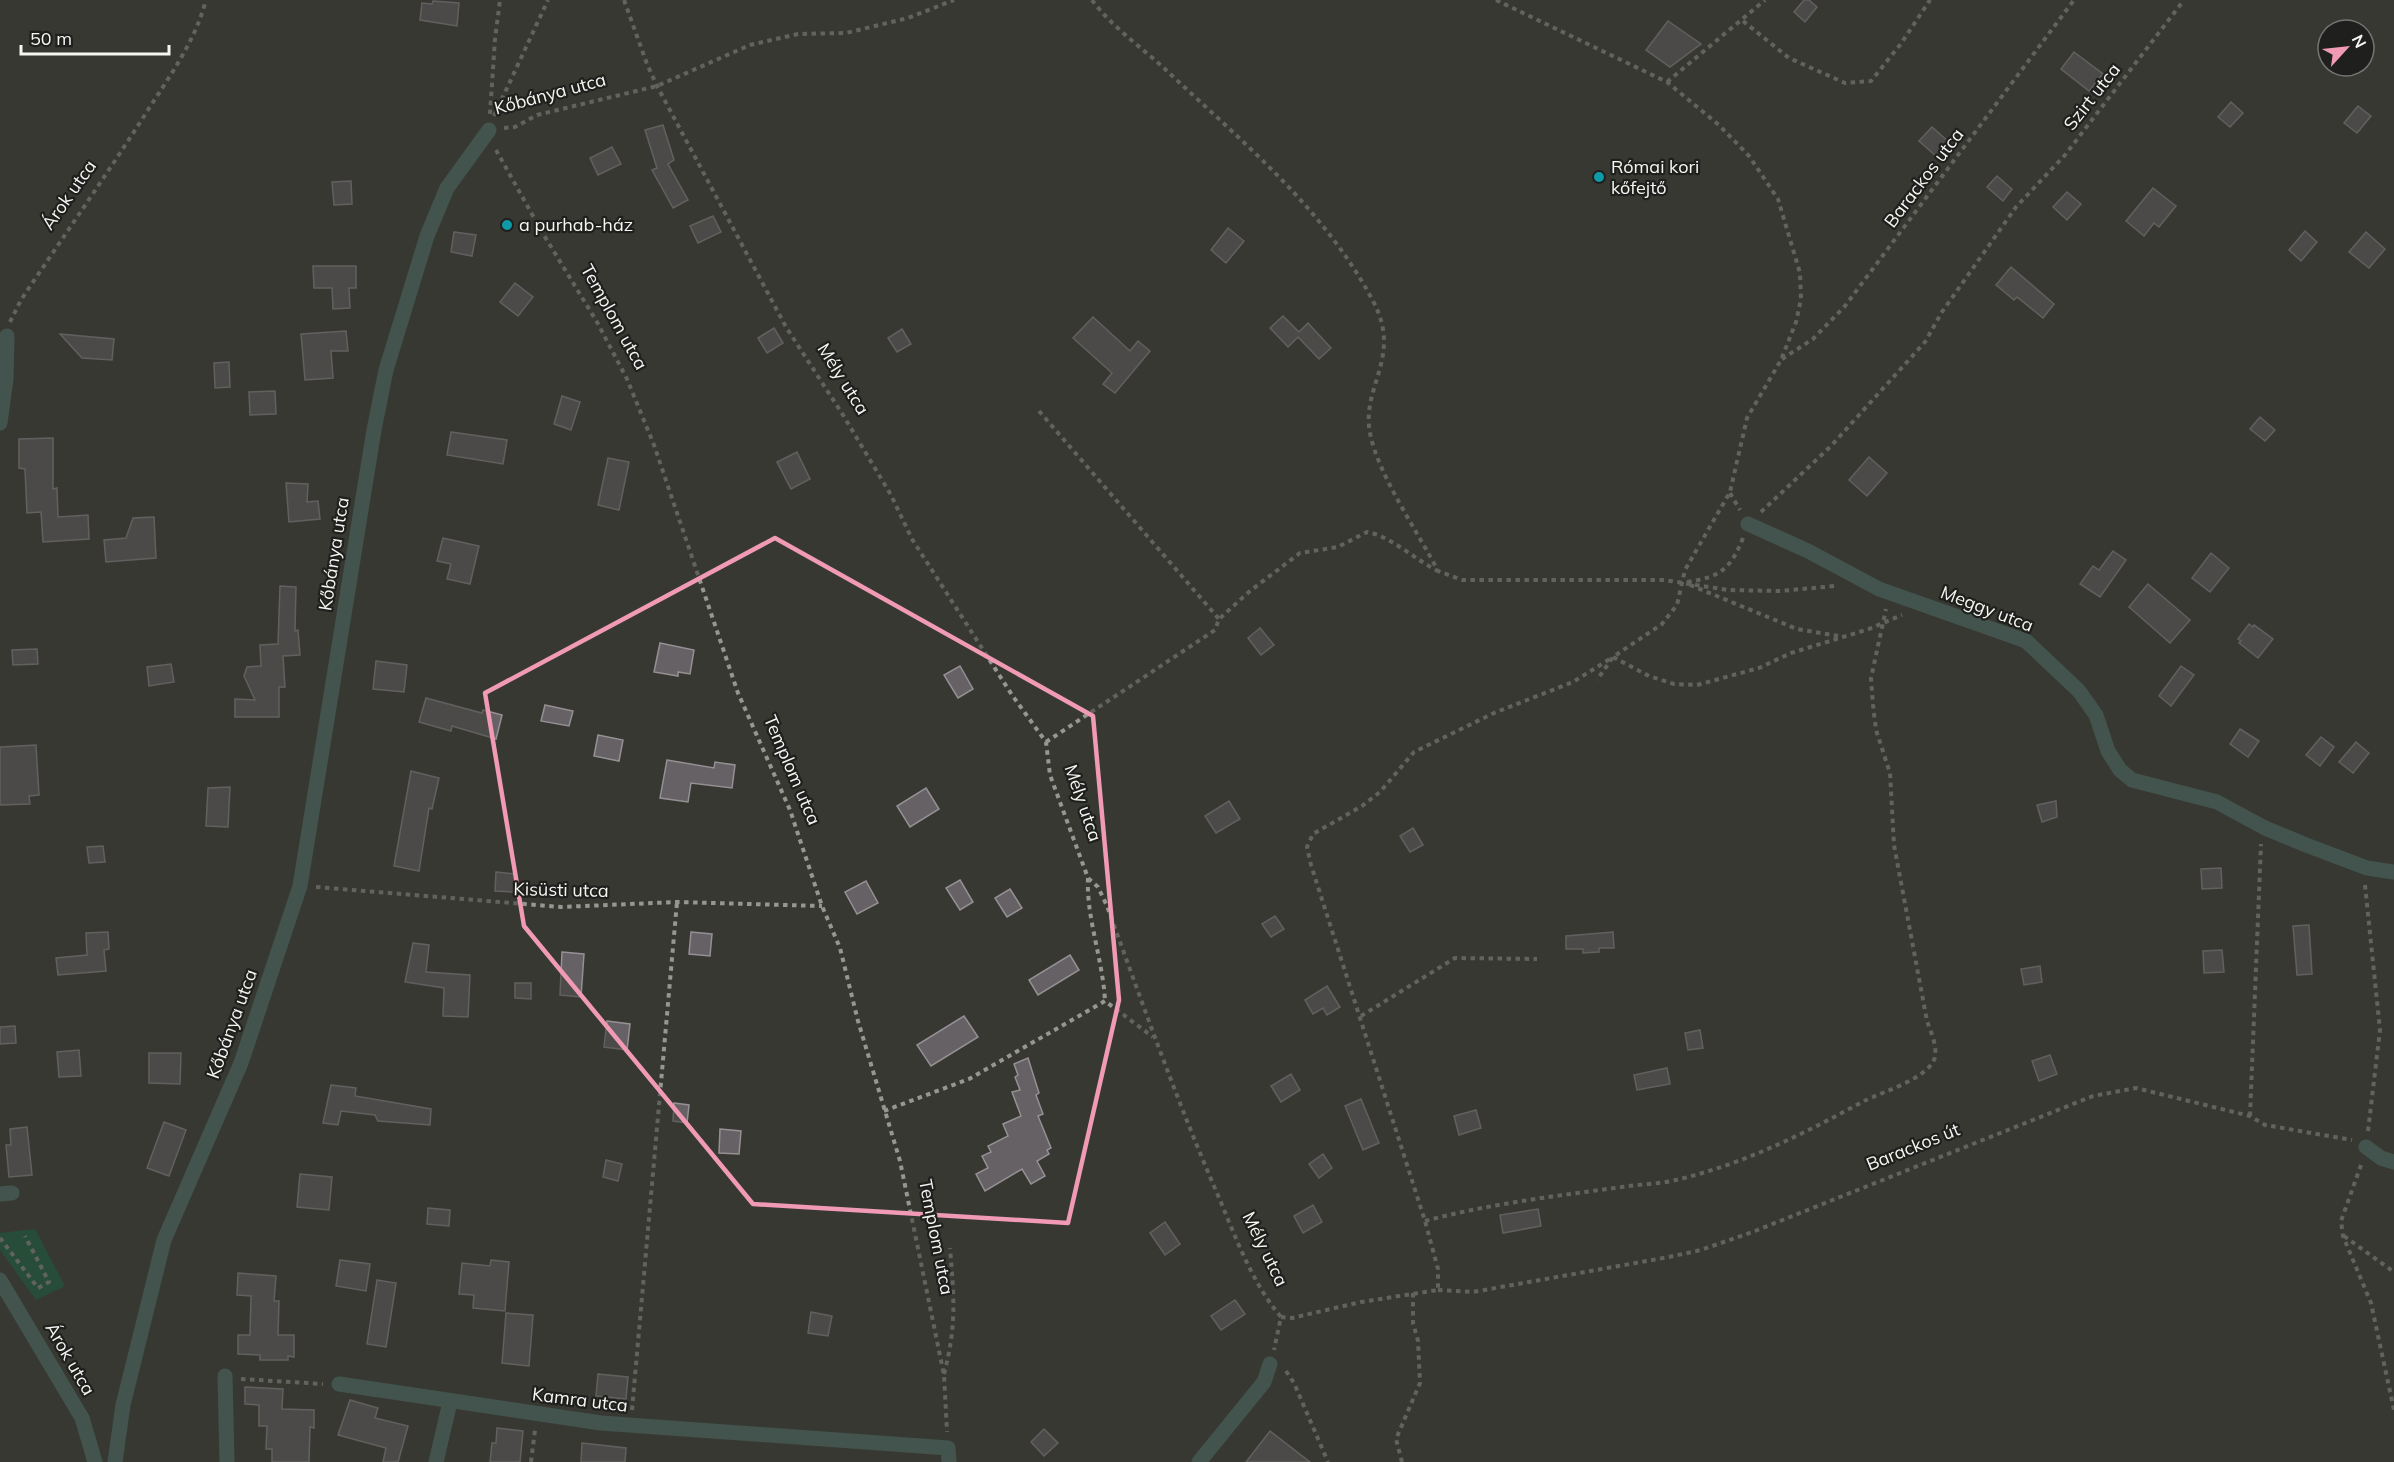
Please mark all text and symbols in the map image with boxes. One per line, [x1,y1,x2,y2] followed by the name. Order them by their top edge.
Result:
[21,18,170,56] scale bar
[2316,18,2376,78] north arrow
[30,27,72,50] text: 50 m
[2348,31,2371,51] text: N
[2058,58,2125,135] street label: Szirt utca
[492,68,608,119] street label: Kőbánya utca
[1879,124,1968,232] street label: Barackos utca
[36,155,101,234] street label: Árok utca
[1611,155,1699,199] place label: Római kori kőfejtő
[1592,170,1606,184] marker: Római kori kőfejtő
[519,213,633,236] place label: a purhab-ház
[500,218,514,232] marker: a purhab-ház
[576,260,653,374] street label: Templom utca
[812,339,874,419] street label: Mély utca
[313,496,354,612] street label: Kőbánya utca
[1938,580,2037,637] street label: Meggy utca
[759,711,826,828] street label: Templom utca
[1060,761,1107,844] street label: Mély utca
[513,877,609,902] street label: Kisüsti utca
[201,966,262,1082] street label: Kőbánya utca
[1863,1117,1963,1176] street label: Barackos út
[914,1177,959,1297] street label: Templom utca
[1238,1208,1293,1290] street label: Mély utca
[40,1318,100,1399] street label: Árok utca
[531,1382,629,1417] street label: Kamra utca

